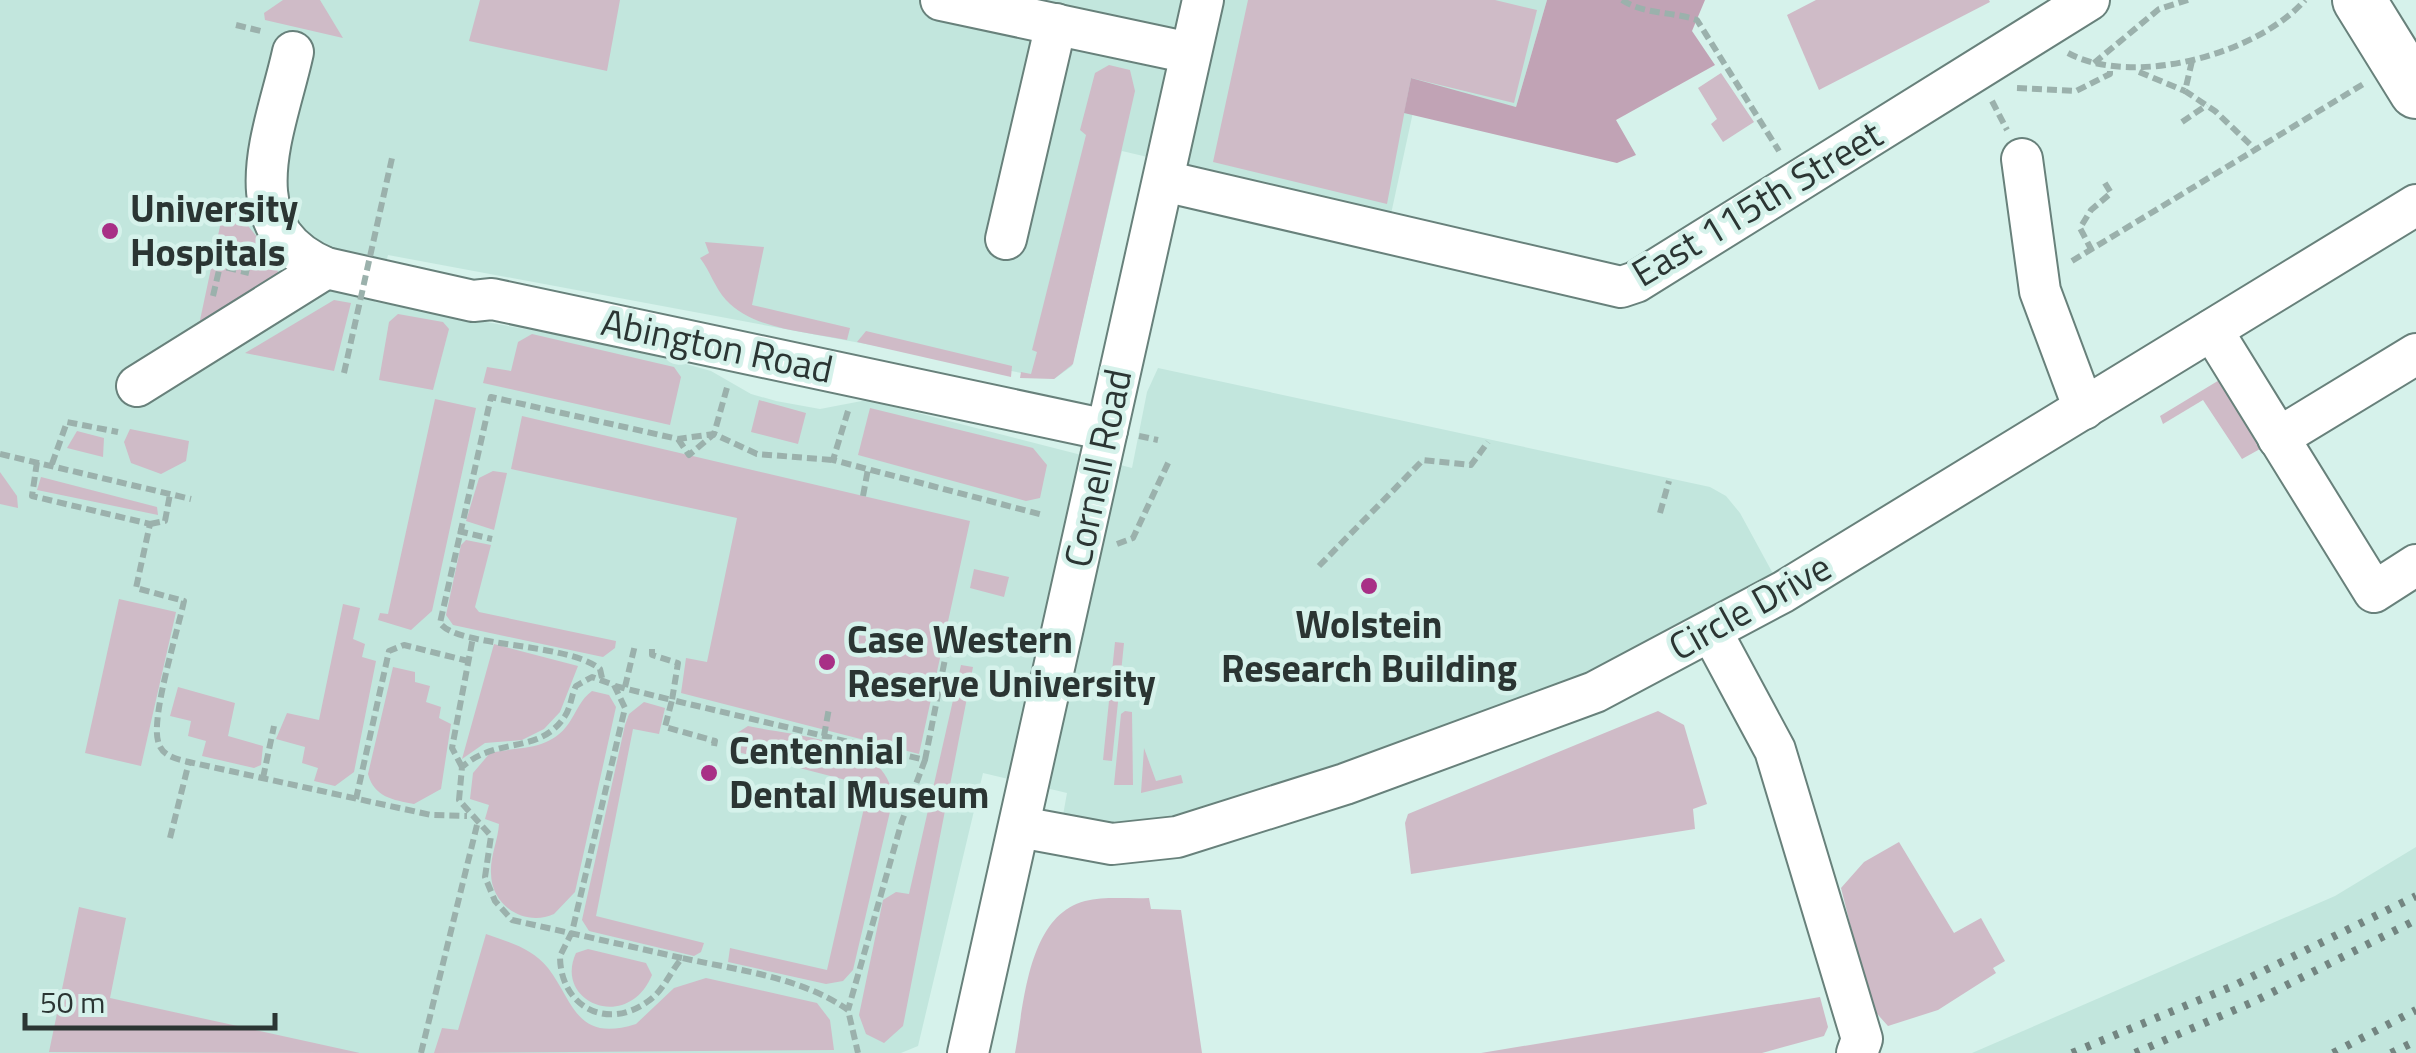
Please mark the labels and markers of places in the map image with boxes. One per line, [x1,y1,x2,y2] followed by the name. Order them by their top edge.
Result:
[130,179,298,281] place label: University Hospitals
[99,220,121,242] marker: University Hospitals
[1358,575,1380,597] marker: Wolstein Research Building
[1221,595,1517,697] place label: Wolstein Research Building
[847,610,1156,712] place label: Case Western Reserve University
[816,651,838,673] marker: Case Western Reserve University
[729,721,989,823] place label: Centennial Dental Museum
[698,762,720,784] marker: Centennial Dental Museum

